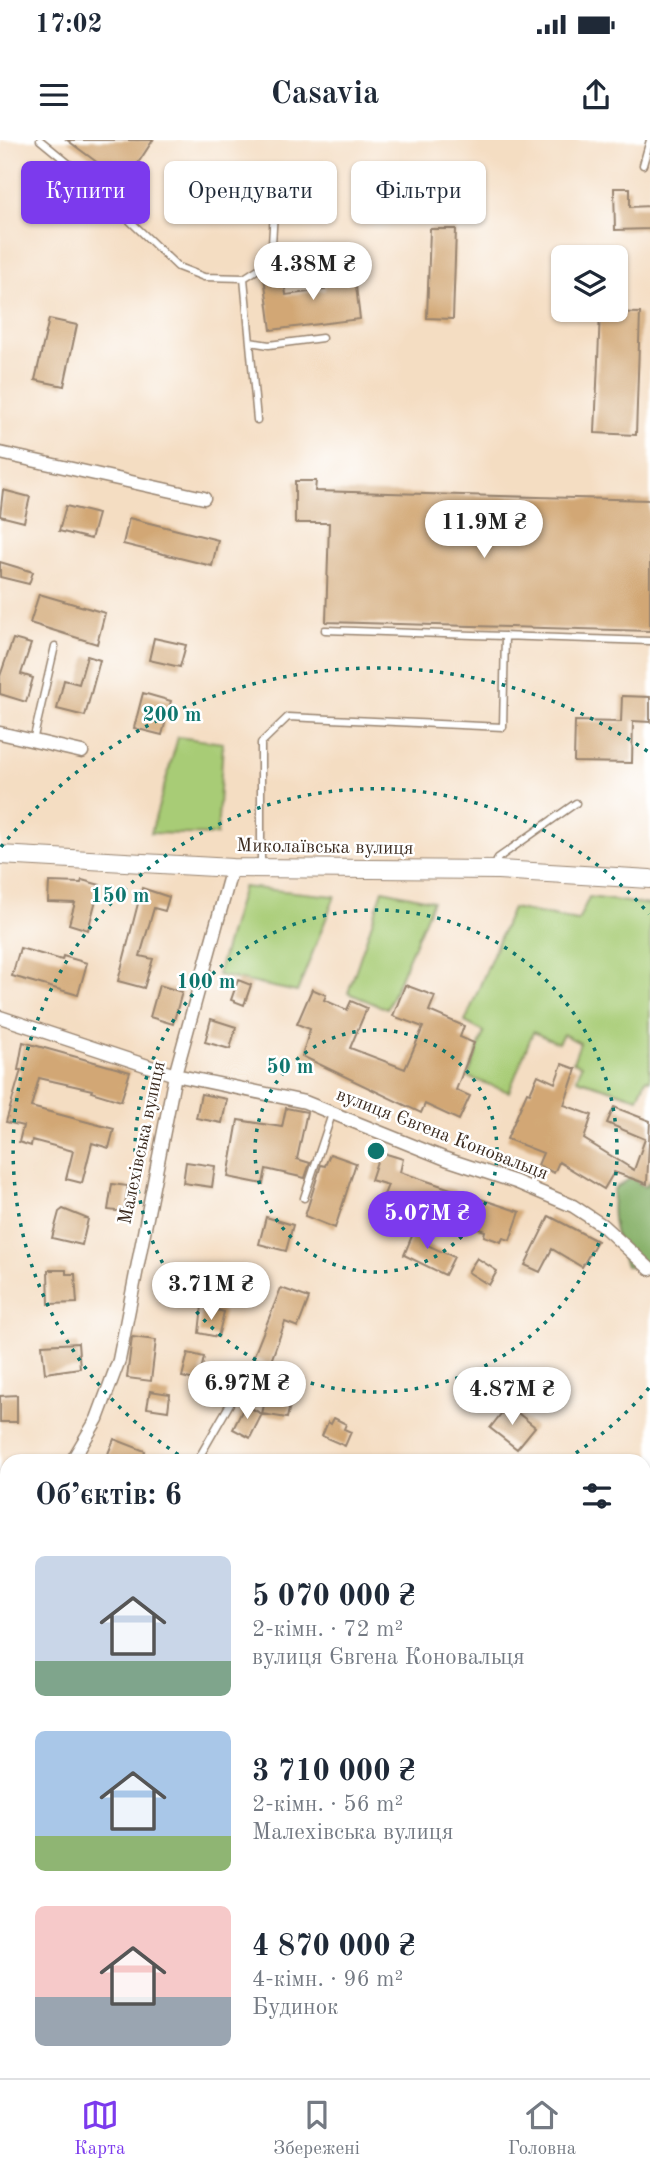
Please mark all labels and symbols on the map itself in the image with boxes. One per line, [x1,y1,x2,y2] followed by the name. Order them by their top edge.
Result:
[248,242,378,302] pin: 4.38M ₴
[419,500,549,560] pin: 11.9M ₴
[142,705,202,726] text: 200 m
[236,837,414,859] street label: Миколаївська вулиця
[90,886,150,907] text: 150 m
[176,972,236,993] text: 100 m
[266,1057,314,1078] text: 50 m
[116,1060,170,1226] street label: Малехівська вулиця
[333,1086,551,1184] street label: вулиця Євгена Коновальця
[364,1139,388,1163] centre of rings
[362,1192,492,1251] pin: 5.07M ₴
[146,1262,276,1322] pin: 3.71M ₴
[182,1362,312,1421] pin: 6.97M ₴
[447,1368,577,1427] pin: 4.87M ₴

